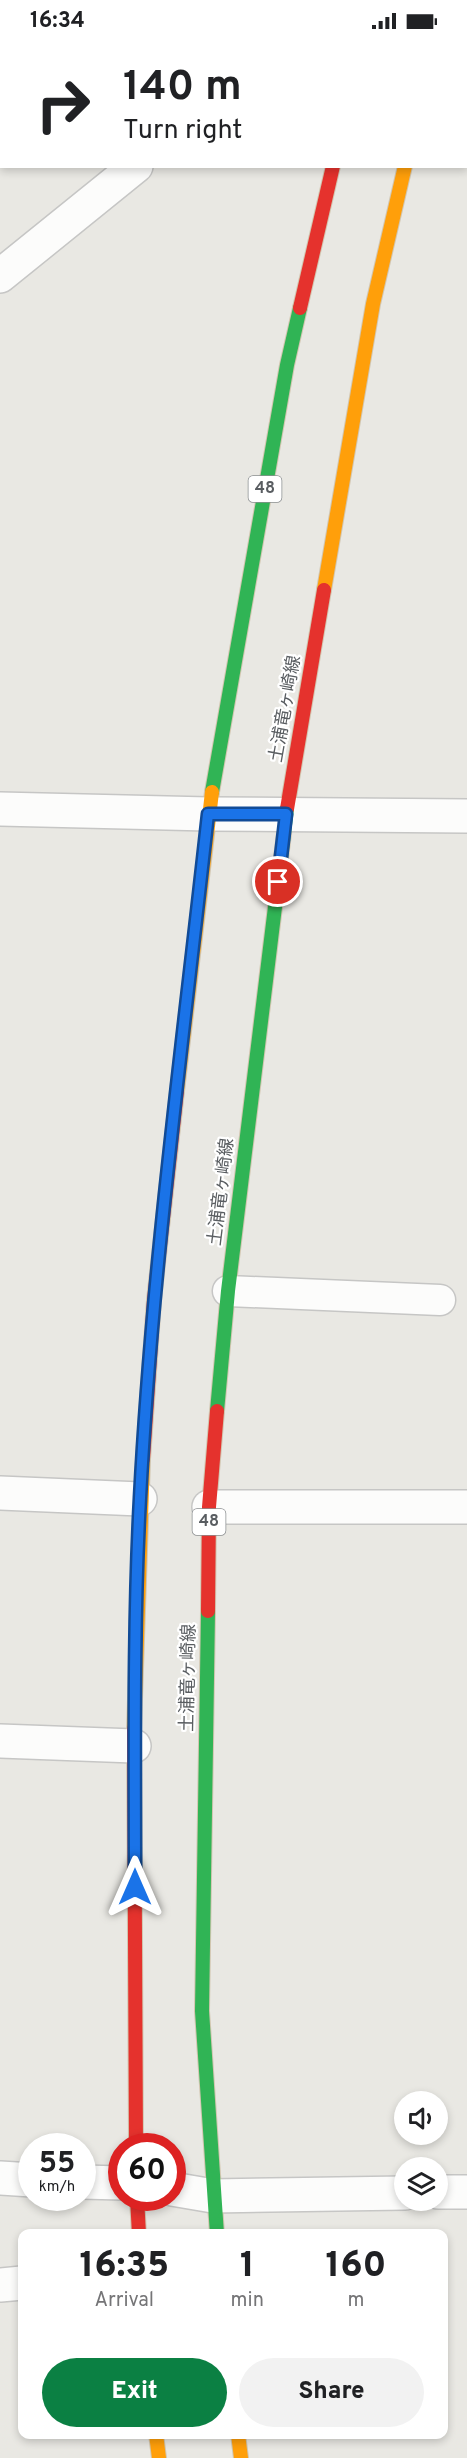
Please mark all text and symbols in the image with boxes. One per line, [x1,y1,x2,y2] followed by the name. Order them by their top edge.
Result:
[30,8,85,35] text: 16:34
[123,62,242,115] text: 140 m
[24,66,102,144] icon: right
[123,114,242,148] text: Turn right
[248,476,282,502] road number: 48
[265,654,307,764] street label: 土浦竜ヶ崎線
[252,856,303,907] pin
[261,865,294,898] icon: arrive
[204,1137,240,1247] street label: 土浦竜ヶ崎線
[192,1509,226,1535] road number: 48
[177,1624,201,1732] street label: 土浦竜ヶ崎線
[103,1855,167,1919] position arrow
[394,2091,448,2211] map controls
[394,2091,448,2145] button: sound
[108,2133,186,2211] speed limit sign: 60
[39,2146,75,2183] text: 55
[394,2157,448,2211] button: layers
[39,2178,75,2197] text: km/h
[80,2244,169,2290] text: 16:35
[240,2244,255,2290] text: 1
[325,2244,386,2290] text: 160
[94,2288,154,2314] text: Arrival
[231,2288,264,2314] text: min
[347,2288,364,2314] text: m
[42,2358,227,2427] button: Exit
[239,2358,424,2427] button: Share

